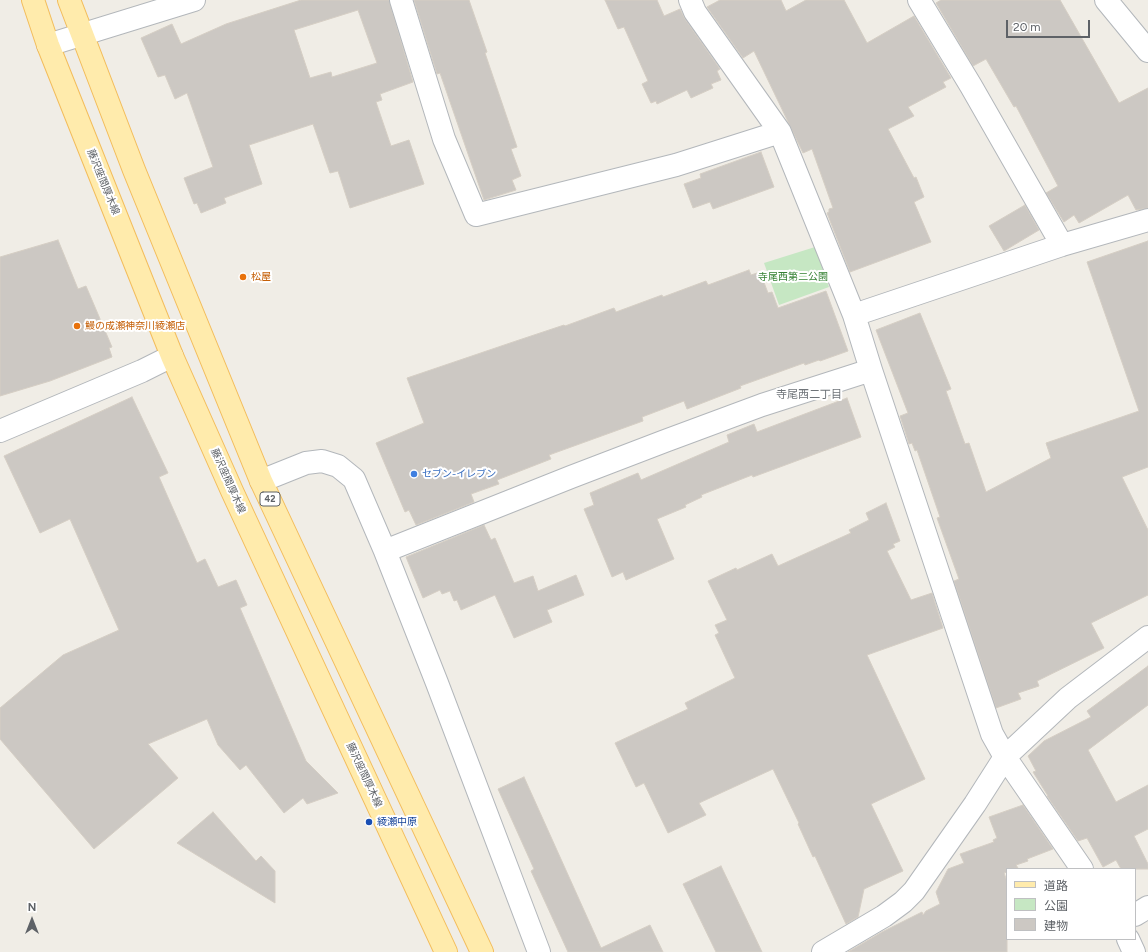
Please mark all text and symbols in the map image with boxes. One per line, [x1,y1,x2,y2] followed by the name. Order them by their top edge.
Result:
[1008,12,1092,38] scale bar
[1013,20,1041,34] text: 20 m
[84,147,122,217] street label: 藤沢座間厚木線
[251,271,271,283] place label: 松屋
[758,271,828,283] park label: 寺尾西第二公園
[238,272,248,282] marker: 松屋
[85,320,185,332] place label: 鰻の成瀬神奈川綾瀬店
[72,321,82,331] marker: 鰻の成瀬神奈川綾瀬店
[776,388,842,402] district label: 寺尾西二丁目
[208,447,248,515] street label: 藤沢座間厚木線
[422,468,496,480] place label: セブン-イレブン
[409,469,419,479] marker: セブン-イレブン
[260,492,280,506] road number: 42
[344,741,384,809] street label: 藤沢座間厚木線
[377,816,417,828] place label: 綾瀬中原
[364,817,374,827] marker: 綾瀬中原
[1006,868,1136,940] legend
[1044,879,1068,893] text: 道路
[1044,899,1068,913] text: 公園
[12,900,52,940] north arrow
[28,901,36,914] text: N
[1044,919,1068,933] text: 建物

